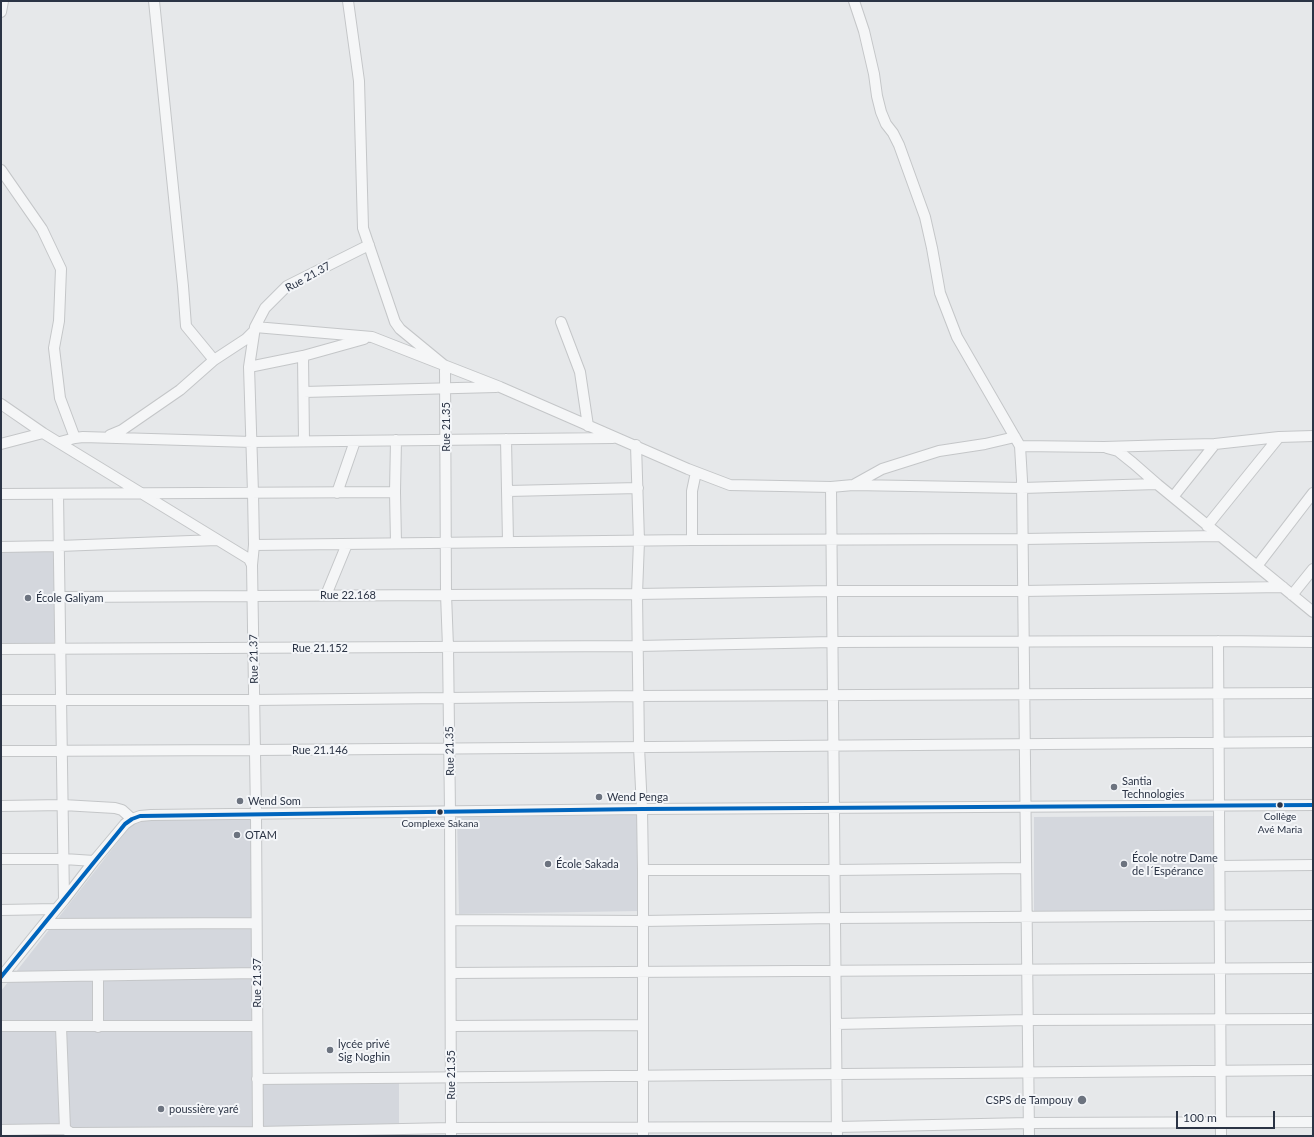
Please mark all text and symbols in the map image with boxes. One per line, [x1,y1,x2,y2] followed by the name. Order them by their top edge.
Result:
[283,259,333,295] street label: Rue 21.37
[439,402,453,452] street label: Rue 21.35
[320,588,376,602] street label: Rue 22.168
[36,591,103,605] place label: École Galiyam
[23,593,33,603] marker: École Galiyam
[247,634,261,684] street label: Rue 21.37
[292,641,348,655] street label: Rue 21.152
[443,726,457,776] street label: Rue 21.35
[292,743,348,757] street label: Rue 21.146
[1122,774,1184,800] place label: Santia Technologies
[1109,782,1119,792] marker: Santia Technologies
[607,790,668,804] place label: Wend Penga
[594,792,604,802] marker: Wend Penga
[248,794,301,808] place label: Wend Som
[235,796,245,806] marker: Wend Som
[1275,800,1285,810] marker: Collège Avé Maria
[435,807,445,817] marker: Complexe Sakana
[1258,811,1302,834] place label: Collège Avé Maria
[401,818,479,830] place label: Complexe Sakana
[245,828,277,842] place label: OTAM
[232,830,242,840] marker: OTAM
[1132,851,1218,877] place label: École notre Dame de l´Espérance
[556,857,619,871] place label: École Sakada
[543,859,553,869] marker: École Sakada
[1119,859,1129,869] marker: École notre Dame de l´Espérance
[250,958,264,1008] street label: Rue 21.37
[338,1037,390,1063] place label: lycée privé Sig Noghin
[325,1045,335,1055] marker: lycée privé Sig Noghin
[444,1050,458,1100] street label: Rue 21.35
[986,1093,1073,1107] place label: CSPS de Tampouy
[1076,1094,1088,1106] marker: CSPS de Tampouy
[169,1102,239,1116] place label: poussière yaré
[1178,1103,1277,1129] scale bar
[156,1104,166,1114] marker: poussière yaré
[1183,1110,1217,1125] text: 100 m

